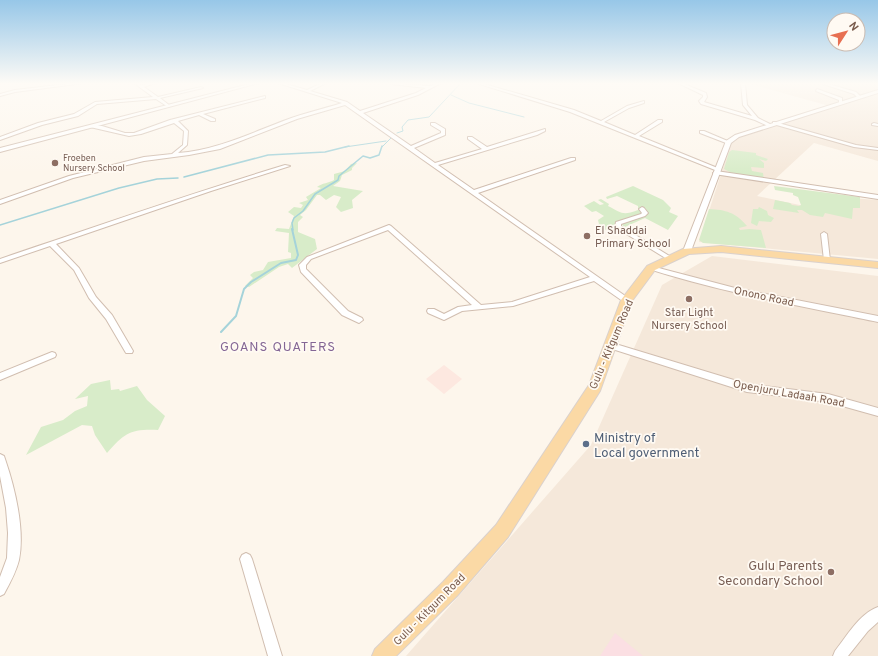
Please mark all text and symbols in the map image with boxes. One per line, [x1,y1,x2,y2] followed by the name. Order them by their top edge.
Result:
[826,12,866,52] north arrow
[845,19,861,34] text: N
[63,153,125,174] place label: Froeben Nursery School
[50,158,60,168] marker: Froeben Nursery School
[595,224,671,251] place label: El Shaddai Primary School
[582,231,592,241] marker: El Shaddai Primary School
[732,284,795,310] street label: Onono Road
[684,294,694,304] marker: Star Light Nursery School
[587,297,637,391] street label: Gulu - Kitgum Road
[651,306,727,333] place label: Star Light Nursery School
[220,340,336,356] district label: GOANS QUATERS
[732,377,846,411] street label: Openjuru Ladaah Road
[594,431,699,462] place label: Ministry of Local government
[581,439,591,449] marker: Ministry of Local government
[718,559,823,590] place label: Gulu Parents Secondary School
[826,567,836,577] marker: Gulu Parents Secondary School
[391,571,469,649] street label: Gulu - Kitgum Road

